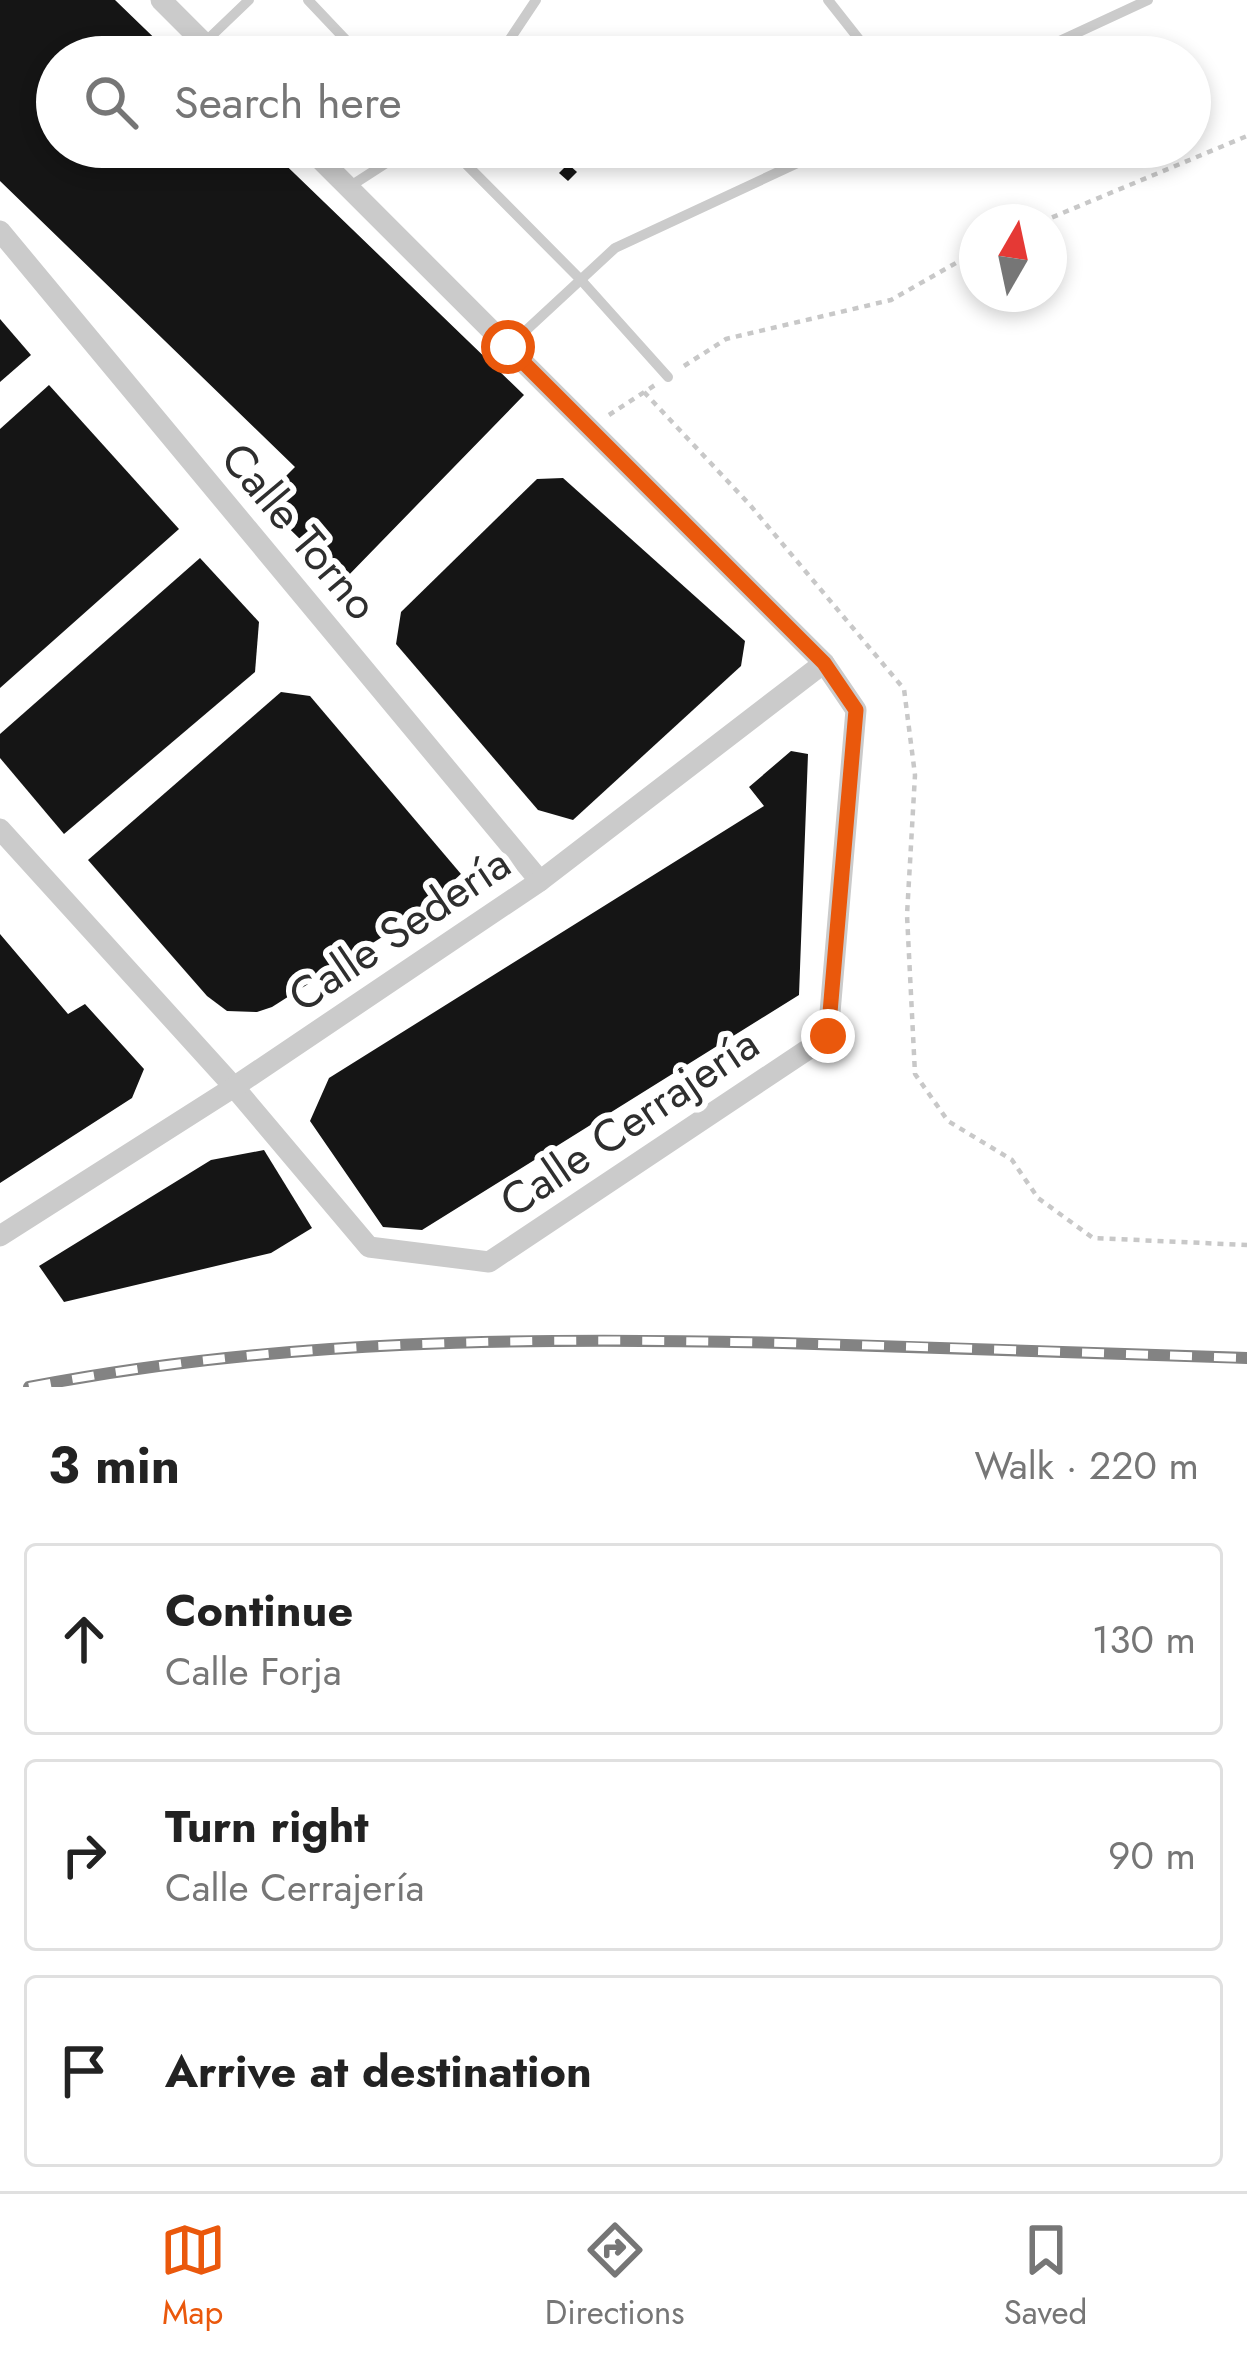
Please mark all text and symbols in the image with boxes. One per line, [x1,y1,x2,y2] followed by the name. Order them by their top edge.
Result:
[36,36,1211,168] search box
[78,69,144,135] icon: search
[174,70,402,135] text: Search here
[959,204,1067,312] north arrow
[481,320,535,374] route start
[206,428,393,634] street label: Calle Torno
[275,831,523,1028] street label: Calle Sedería
[801,1009,855,1063] route end
[487,1012,772,1233] street label: Calle Cerrajería
[48,1428,180,1502] text: 3 min
[974,1437,1199,1494] text: Walk · 220 m
[165,1578,353,1643] text: Continue
[51,1606,117,1672] icon: ahead
[1092,1611,1196,1668] text: 130 m
[165,1643,342,1700] text: Calle Forja
[165,1794,369,1859] text: Turn right
[51,1822,117,1888] icon: right
[1108,1827,1196,1884] text: 90 m
[165,1859,425,1916] text: Calle Cerrajería
[51,2038,117,2104] icon: arrive
[165,2039,592,2104] text: Arrive at destination
[160,2217,226,2336] tab: Map
[545,2217,685,2336] tab: Directions
[1004,2217,1087,2336] tab: Saved

